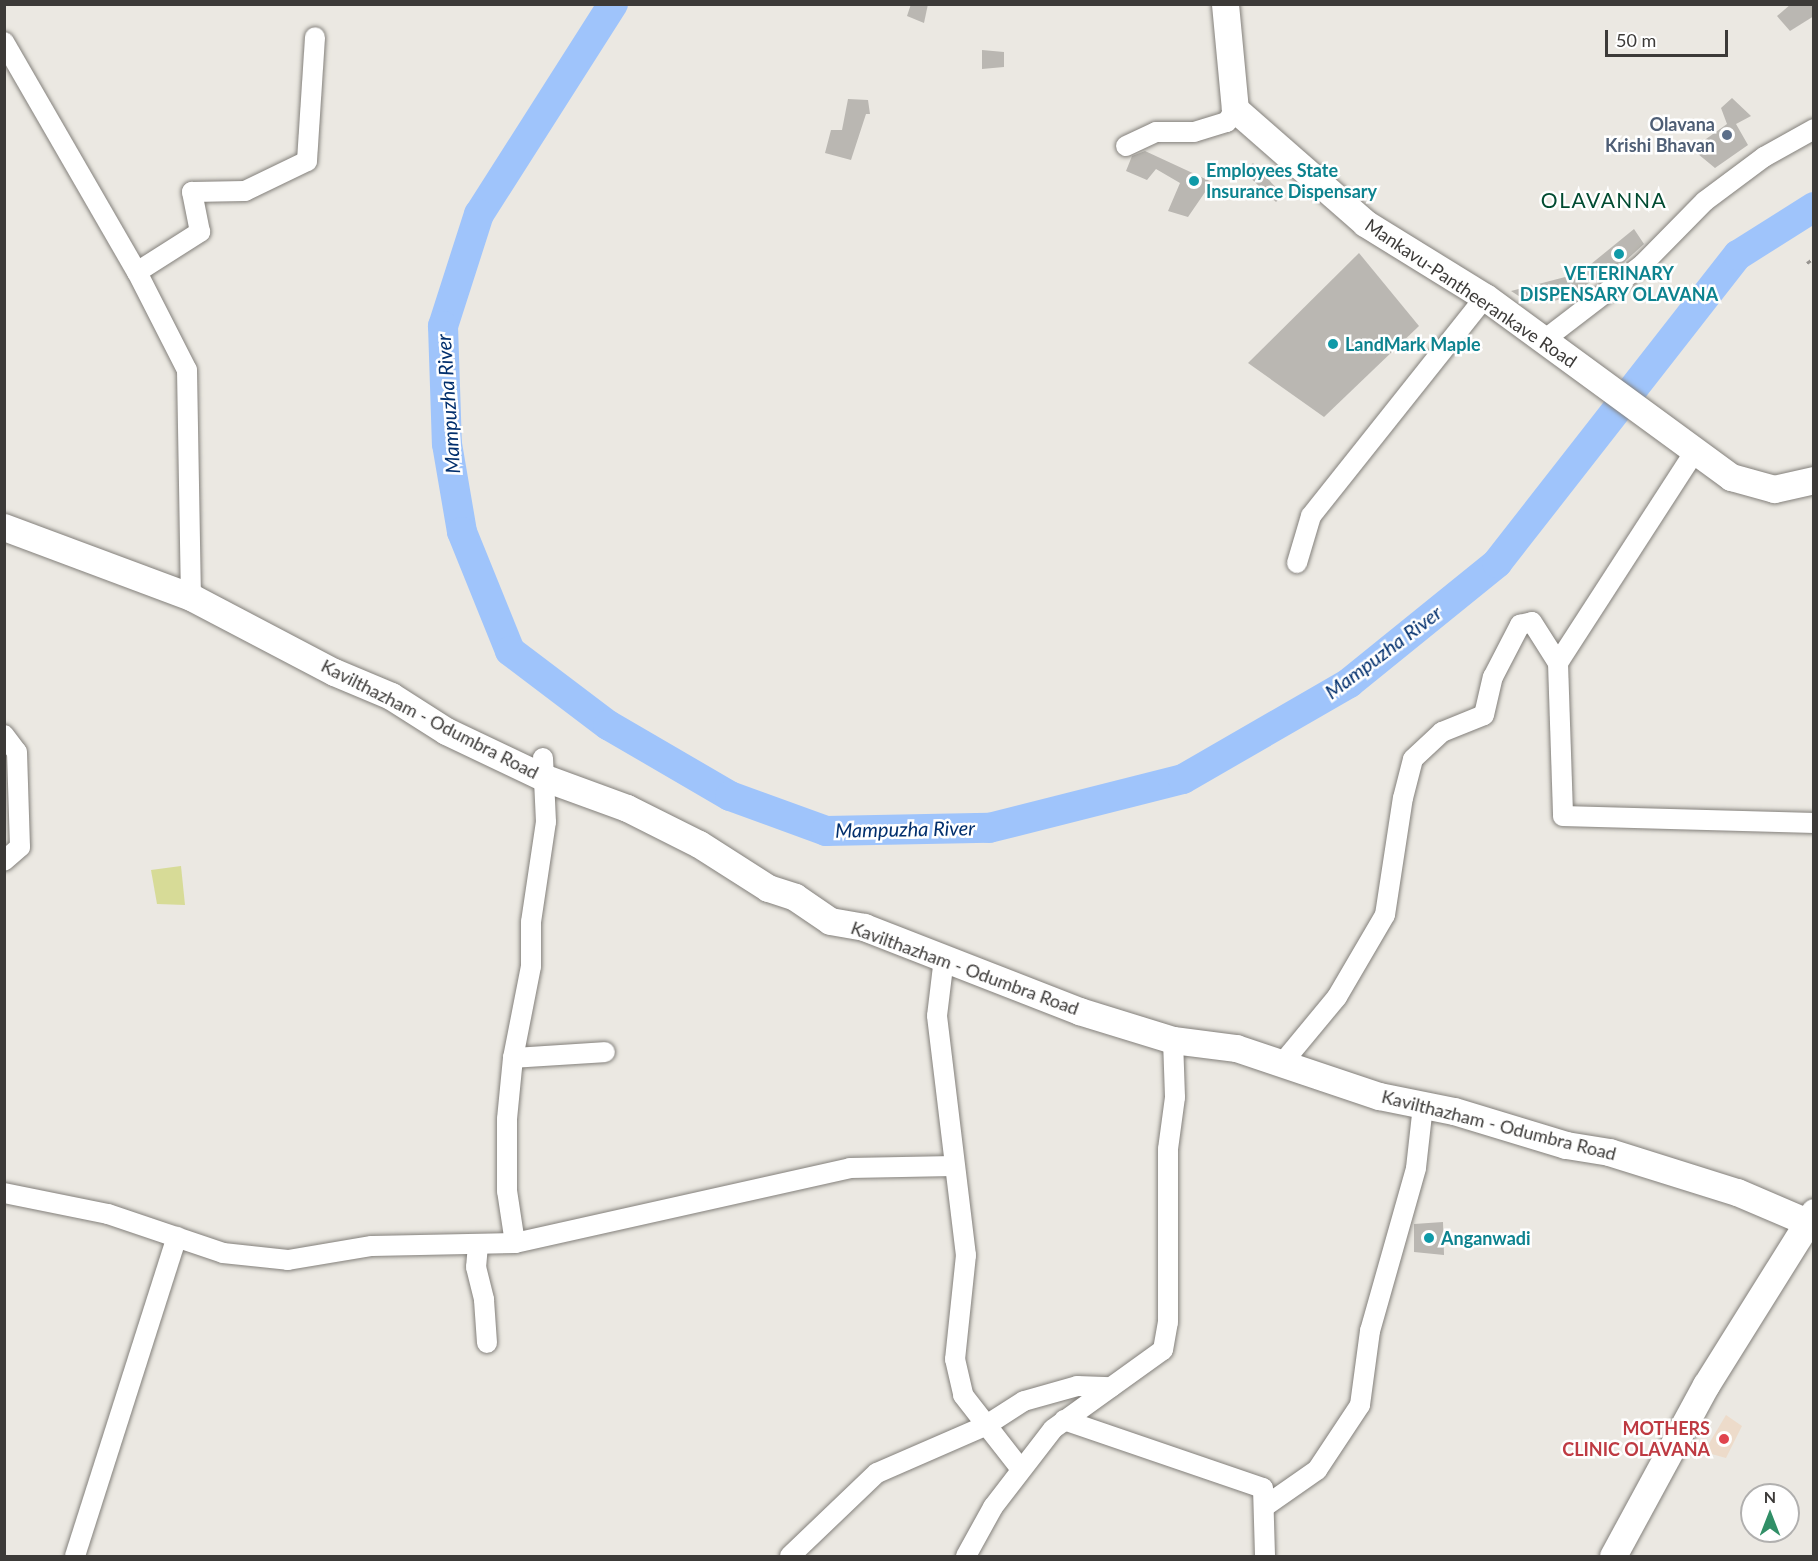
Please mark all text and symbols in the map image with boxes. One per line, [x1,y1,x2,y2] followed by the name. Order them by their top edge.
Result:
[1608,18,1731,56] scale bar
[1616,29,1656,51] text: 50 m
[1605,114,1715,156] place label: Olavana Krishi Bhavan
[1720,128,1734,142] marker: Olavana Krishi Bhavan
[1206,160,1377,202] place label: Employees State Insurance Dispensary
[1187,174,1201,188] marker: Employees State Insurance Dispensary
[1541,187,1667,213] district label: OLAVANNA
[1361,214,1581,372] street label: Mankavu-Pantheerankave Road
[1612,247,1626,261] marker: VETERINARY DISPENSARY OLAVANA
[1519,263,1719,306] place label: VETERINARY DISPENSARY OLAVANA
[431,333,465,475] water label: Mampuzha River
[1345,333,1481,355] place label: LandMark Maple
[1326,337,1340,351] marker: LandMark Maple
[1320,600,1446,704] water label: Mampuzha River
[318,655,542,783] street label: Kavilthazham - Odumbra Road
[835,816,975,842] water label: Mampuzha River
[848,917,1082,1019] street label: Kavilthazham - Odumbra Road
[1380,1085,1618,1165] street label: Kavilthazham - Odumbra Road
[1441,1227,1531,1249] place label: Anganwadi
[1422,1231,1436,1245] marker: Anganwadi
[1562,1418,1710,1460] place label: MOTHERS CLINIC OLAVANA
[1715,1430,1733,1448] marker: MOTHERS CLINIC OLAVANA
[1740,1483,1800,1543] north arrow
[1764,1487,1776,1506] text: N

